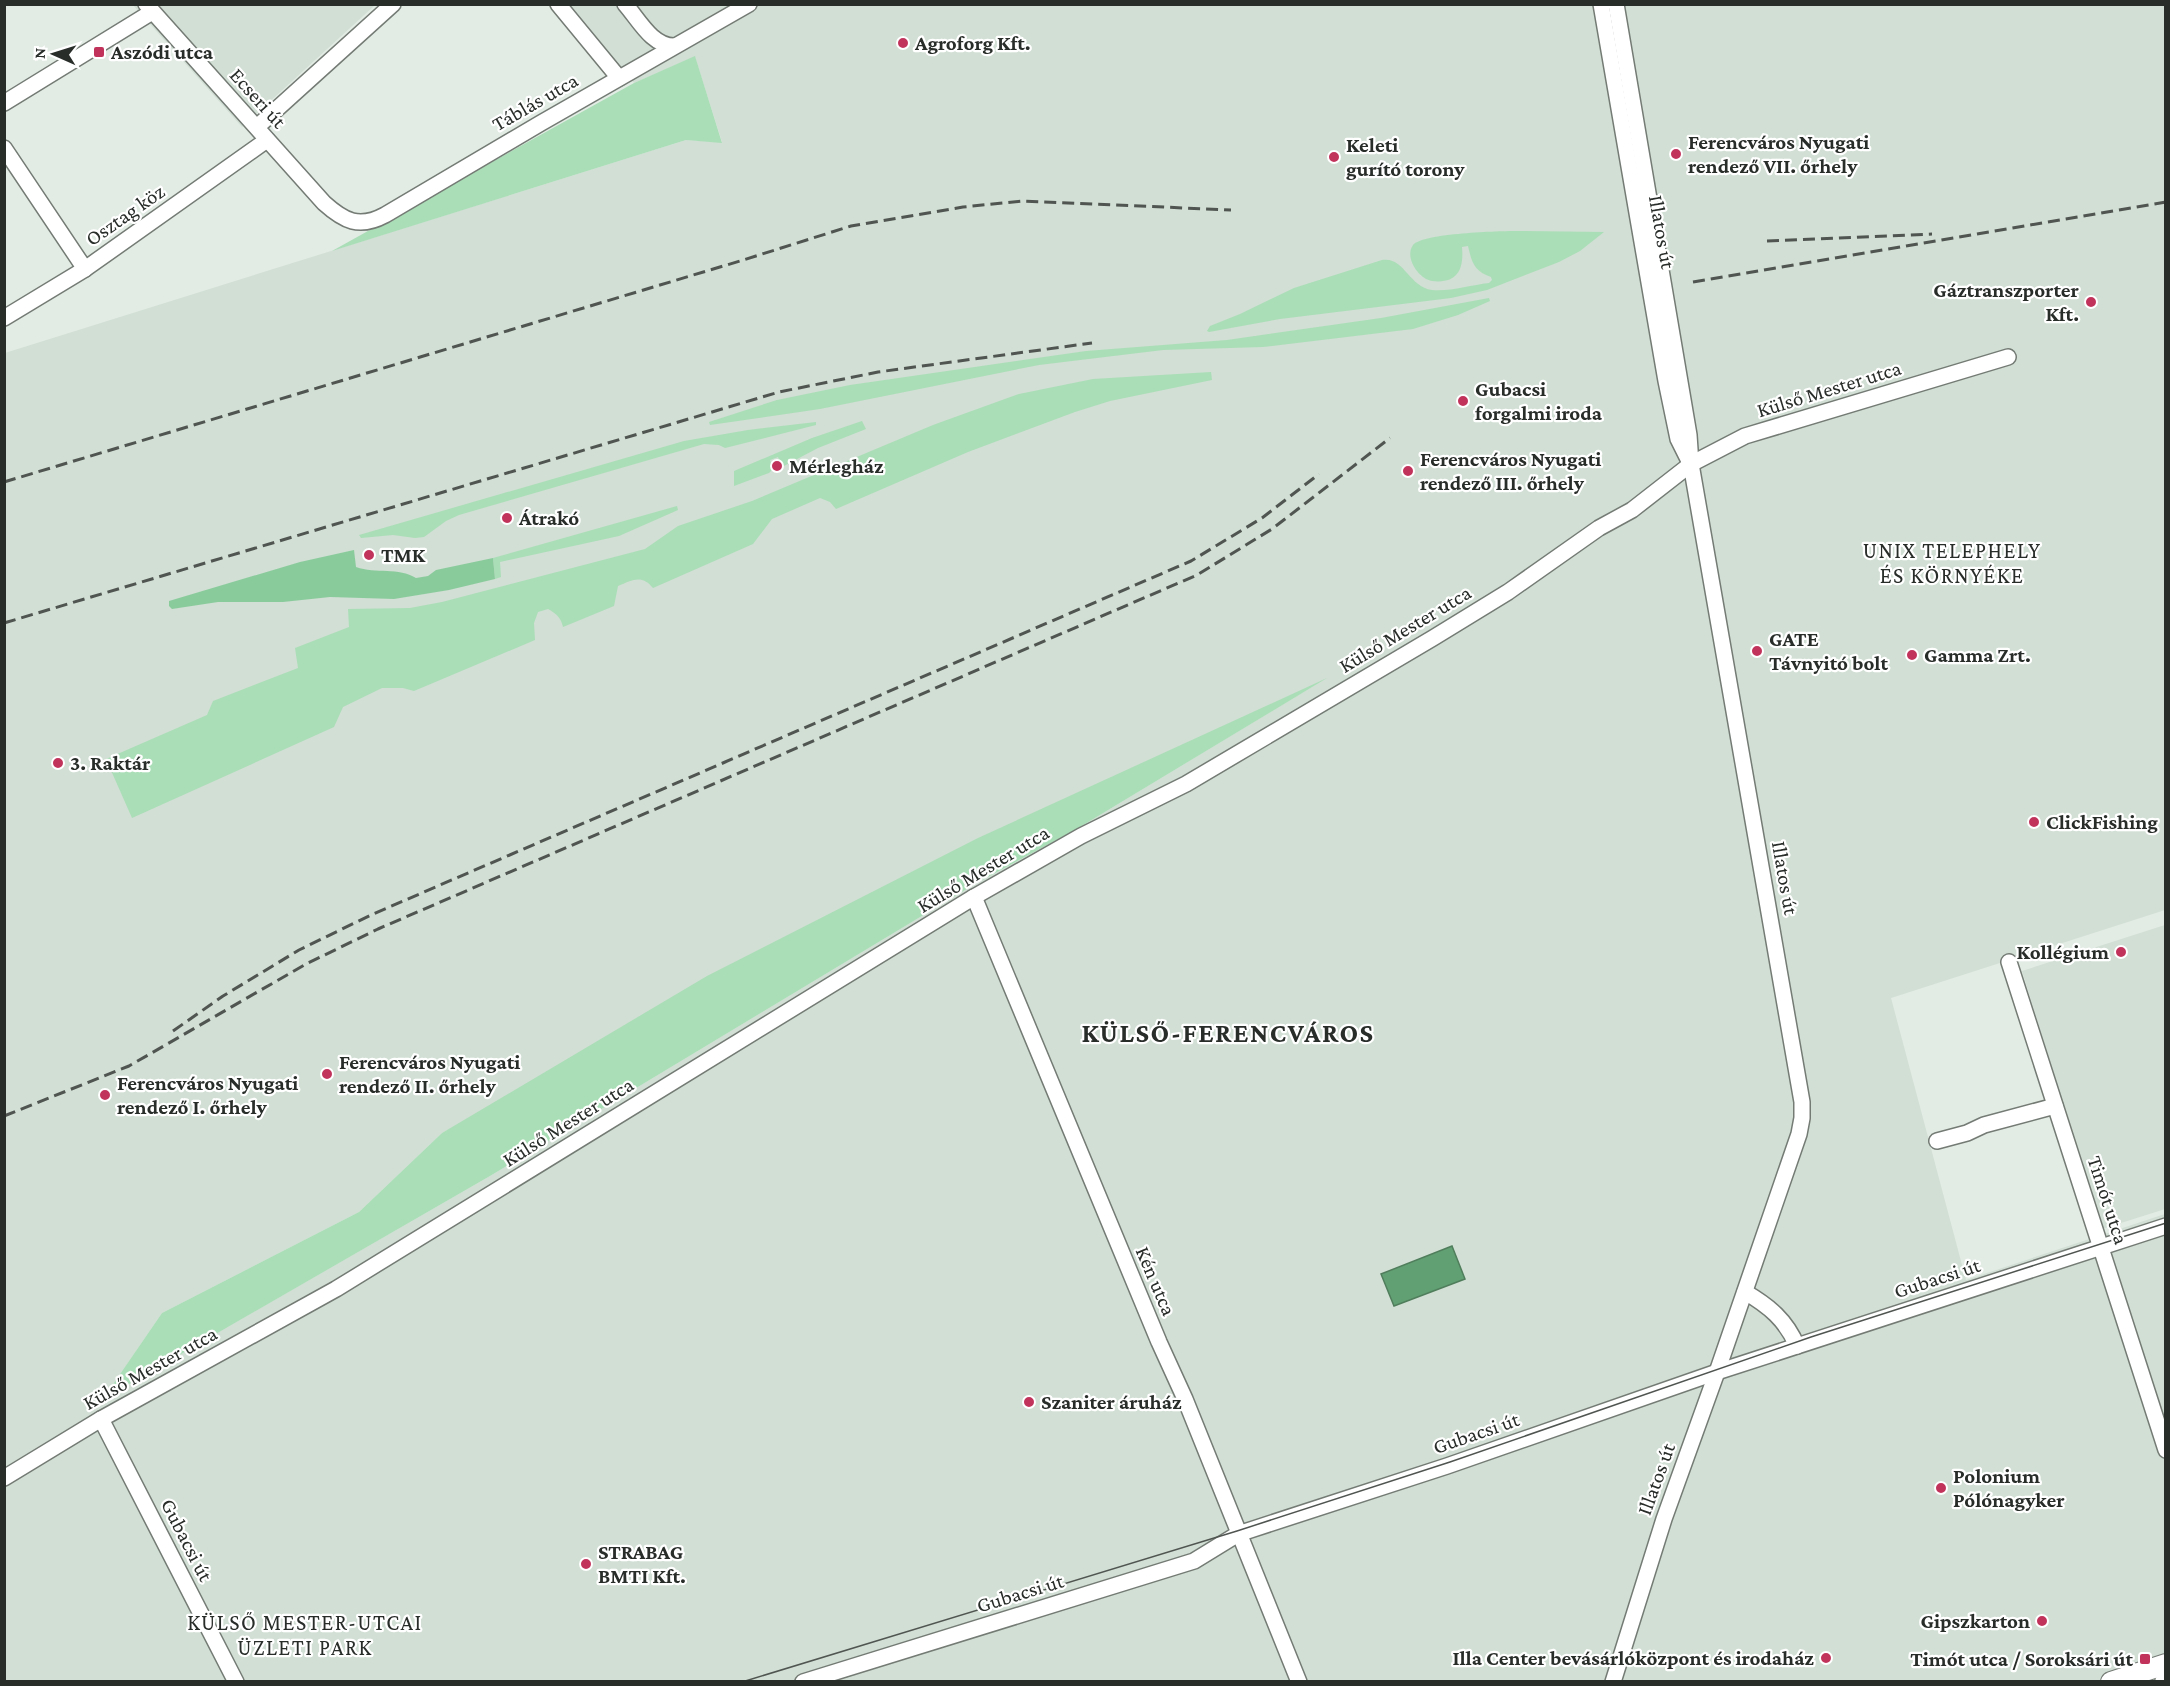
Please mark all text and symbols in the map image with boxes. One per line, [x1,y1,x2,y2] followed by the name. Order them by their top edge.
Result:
[24,24,84,84] north arrow
[914,31,1031,55] place label: Agroforg Kft.
[896,36,910,50] marker: Agroforg Kft.
[110,40,214,64] place label: Aszódi utca
[92,45,106,59] marker: Aszódi utca
[31,47,48,59] text: N
[225,63,292,134] street label: Ecseri út
[488,68,582,136] street label: Táblás utca
[1688,130,1869,178] place label: Ferencváros Nyugati rendező VII. őrhely
[1346,133,1465,181] place label: Keleti gurító torony
[1669,147,1683,161] marker: Ferencváros Nyugati rendező VII. őrhely
[1327,150,1341,164] marker: Keleti gurító torony
[81,179,169,251] street label: Osztag köz
[1644,193,1680,272] street label: Illatos út
[1933,278,2080,326] place label: Gáztranszporter Kft.
[2084,295,2098,309] marker: Gáztranszporter Kft.
[1754,356,1904,422] street label: Külső Mester utca
[1475,377,1603,425] place label: Gubacsi forgalmi iroda
[1456,394,1470,408] marker: Gubacsi forgalmi iroda
[1420,447,1601,495] place label: Ferencváros Nyugati rendező III. őrhely
[789,454,884,478] place label: Mérlegház
[770,459,784,473] marker: Mérlegház
[1401,464,1415,478] marker: Ferencváros Nyugati rendező III. őrhely
[518,506,579,530] place label: Átrakó
[500,511,514,525] marker: Átrakó
[1863,538,2041,588] district label: UNIX TELEPHELY ÉS KÖRNYÉKE
[381,543,426,567] place label: TMK
[362,548,376,562] marker: TMK
[1335,580,1476,678] street label: Külső Mester utca
[1769,627,1888,675] place label: GATE Távnyitó bolt
[1924,643,2031,667] place label: Gamma Zrt.
[1750,644,1764,658] marker: GATE Távnyitó bolt
[1905,648,1919,662] marker: Gamma Zrt.
[70,751,151,775] place label: 3. Raktár
[51,756,65,770] marker: 3. Raktár
[2046,810,2158,834] place label: ClickFishing
[2027,815,2041,829] marker: ClickFishing
[913,820,1054,918] street label: Külső Mester utca
[1767,839,1803,918] street label: Illatos út
[2017,940,2109,964] place label: Kollégium
[2114,945,2128,959] marker: Kollégium
[1081,1018,1375,1048] district label: KÜLSŐ-FERENCVÁROS
[339,1050,520,1098] place label: Ferencváros Nyugati rendező II. őrhely
[320,1067,334,1081] marker: Ferencváros Nyugati rendező II. őrhely
[117,1071,298,1119] place label: Ferencváros Nyugati rendező I. őrhely
[498,1072,638,1172] street label: Külső Mester utca
[98,1088,112,1102] marker: Ferencváros Nyugati rendező I. őrhely
[2082,1153,2134,1247] street label: Timót utca
[1131,1243,1181,1319] street label: Kén utca
[1891,1252,1984,1303] street label: Gubacsi út
[79,1321,222,1415] street label: Külső Mester utca
[1041,1390,1182,1414] place label: Szaniter áruház
[1022,1395,1036,1409] marker: Szaniter áruház
[1430,1407,1523,1459] street label: Gubacsi út
[1632,1439,1680,1518] street label: Illatos út
[1953,1464,2065,1512] place label: Polonium Pólónagyker
[1934,1481,1948,1495] marker: Polonium Pólónagyker
[156,1495,218,1586] street label: Gubacsi út
[598,1540,686,1588] place label: STRABAG BMTI Kft.
[579,1557,593,1571] marker: STRABAG BMTI Kft.
[974,1568,1067,1618] street label: Gubacsi út
[1920,1609,2030,1633] place label: Gipszkarton
[187,1610,423,1660] district label: KÜLSŐ MESTER-UTCAI ÜZLETI PARK
[2035,1614,2049,1628] marker: Gipszkarton
[1452,1646,1814,1670] place label: Illa Center bevásárlóközpont és irodaház
[1910,1647,2133,1671] place label: Timót utca / Soroksári út
[1819,1651,1833,1665] marker: Illa Center bevásárlóközpont és irodaház
[2138,1652,2152,1666] marker: Timót utca / Soroksári út

